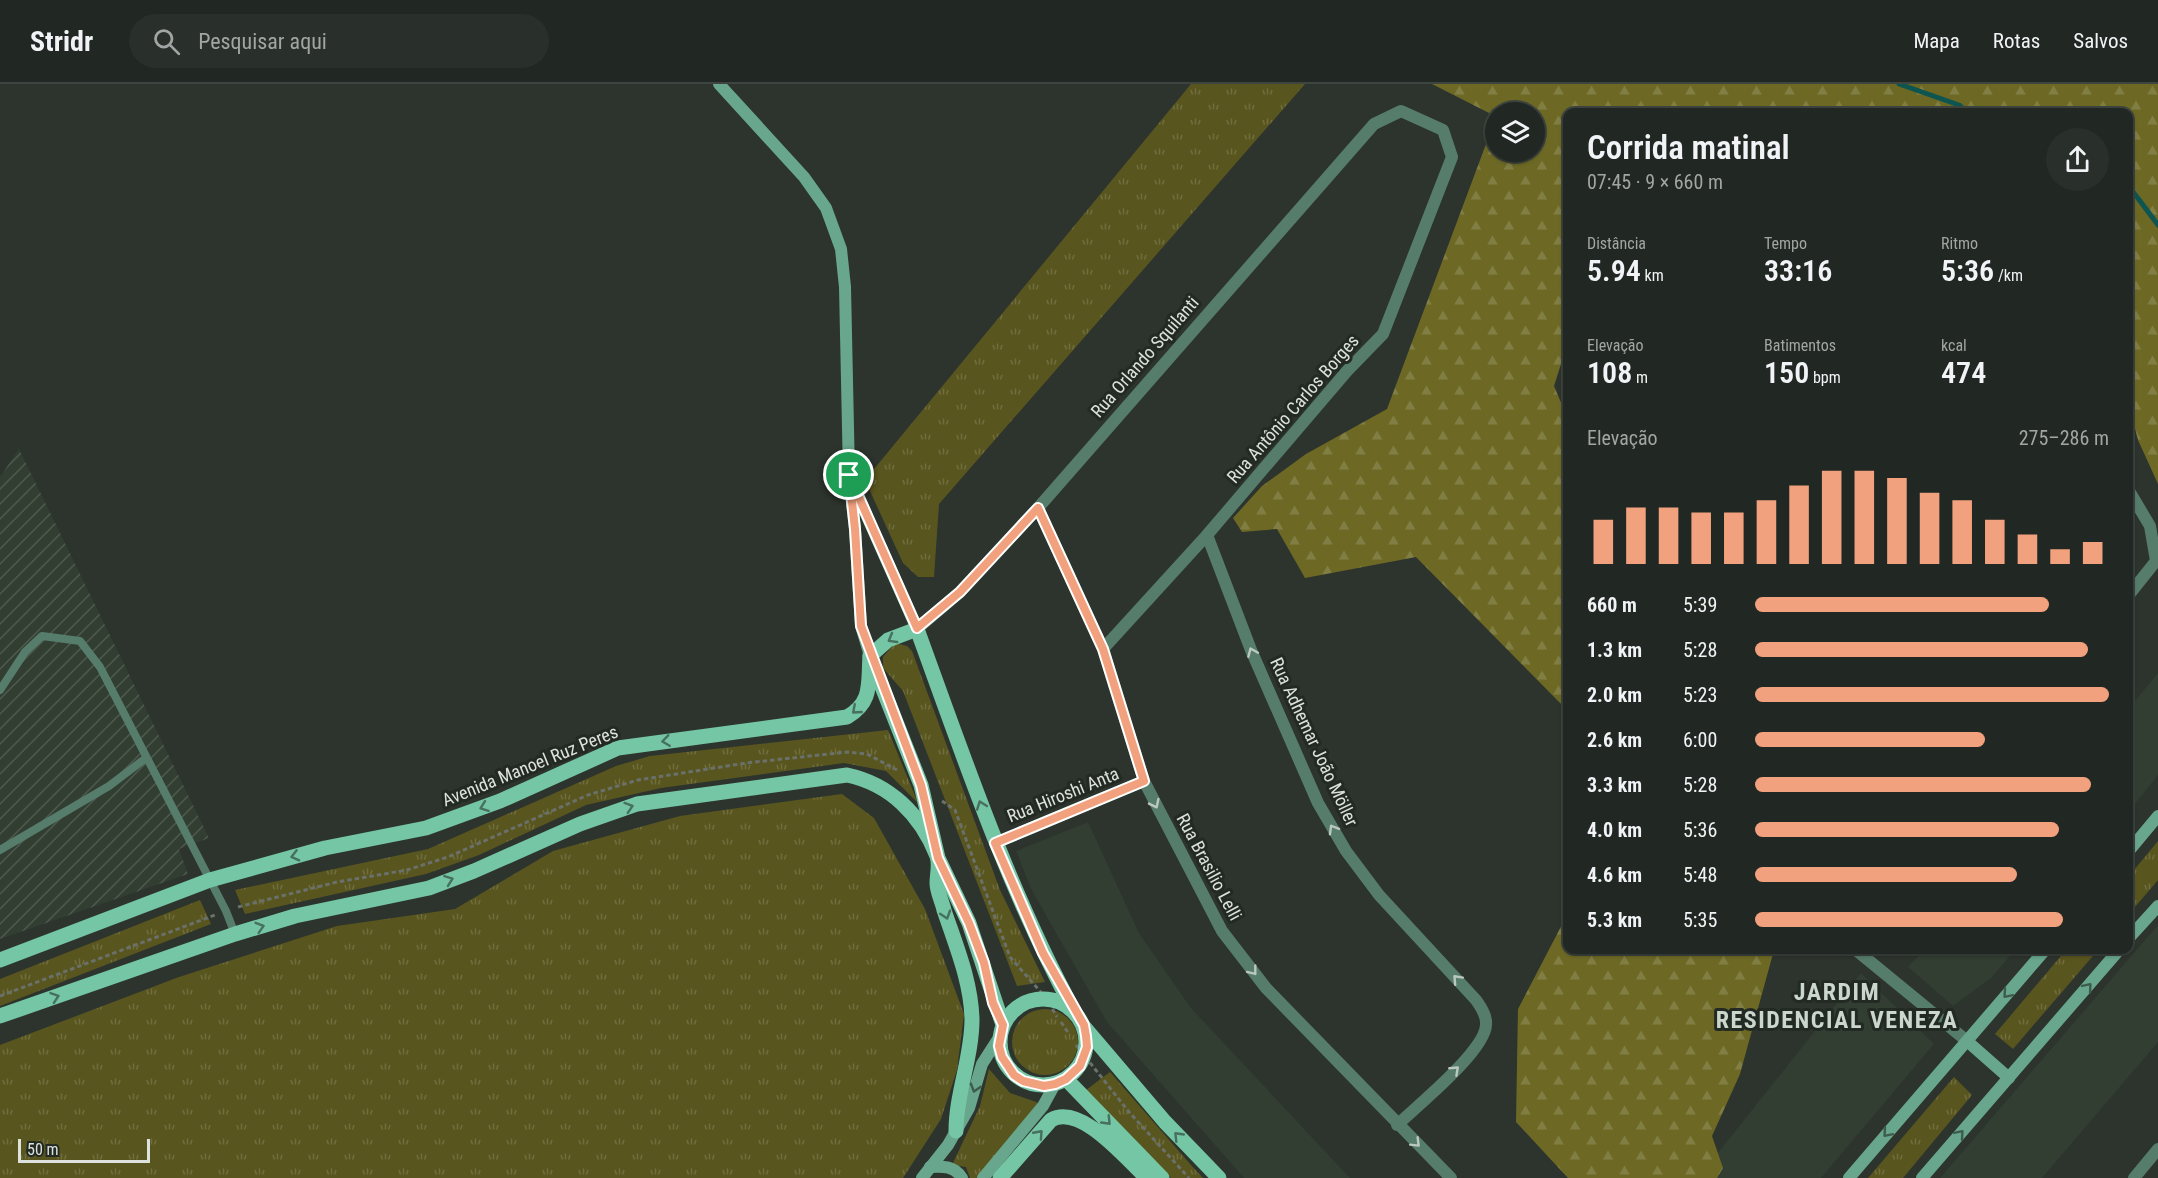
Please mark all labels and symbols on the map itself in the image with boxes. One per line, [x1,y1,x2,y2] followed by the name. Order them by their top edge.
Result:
[1087,292,1203,421] street label: Rua Orlando Squilanti
[1222,330,1363,487] street label: Rua Antônio Carlos Borges
[823,449,874,500] pin
[888,632,898,644] one-way arrow
[1247,647,1259,658] one-way arrow
[1266,654,1363,830] street label: Rua Adhemar João Möller
[852,703,863,714] one-way arrow
[439,721,621,810] street label: Avenida Manoel Ruz Peres
[661,734,670,746] one-way arrow
[1004,763,1122,827] street label: Rua Hiroshi Anta
[1148,797,1160,808] one-way arrow
[479,799,489,812] one-way arrow
[976,800,989,811] one-way arrow
[623,801,634,814] one-way arrow
[1173,810,1246,924] street label: Rua Brasilio Lelli
[1329,825,1340,835] one-way arrow
[291,848,301,861] one-way arrow
[443,875,454,888] one-way arrow
[939,909,951,920] one-way arrow
[254,922,265,934] one-way arrow
[1246,965,1257,976] one-way arrow
[1453,975,1464,986] one-way arrow
[1716,978,1958,1034] district label: JARDIM RESIDENCIAL VENEZA
[2081,983,2092,994] one-way arrow
[2003,987,2014,998] one-way arrow
[49,991,60,1004] one-way arrow
[1448,1066,1459,1077] one-way arrow
[970,1082,982,1093] one-way arrow
[1100,1115,1111,1125] one-way arrow
[1883,1126,1894,1137] one-way arrow
[1953,1130,1964,1141] one-way arrow
[1032,1131,1043,1141] one-way arrow
[1174,1132,1185,1142] one-way arrow
[18,1136,150,1164] scale bar
[1409,1136,1420,1147] one-way arrow

